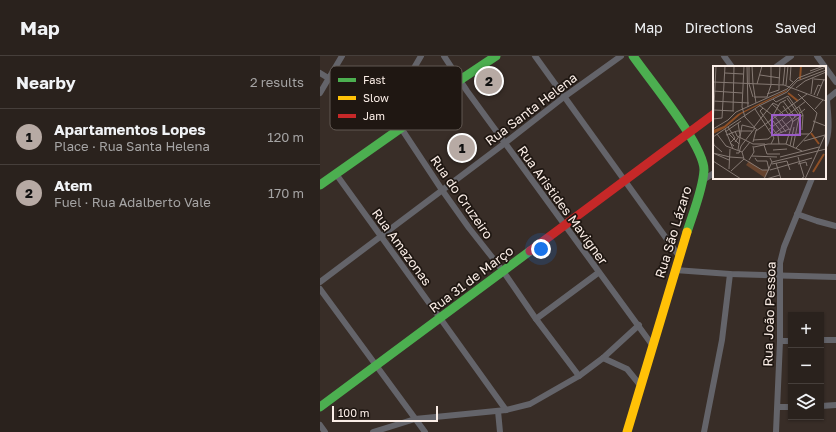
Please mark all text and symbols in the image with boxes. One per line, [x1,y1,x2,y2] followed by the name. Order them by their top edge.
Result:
[20,16,60,39] text: Map
[634,19,663,36] text: Map
[685,19,753,36] text: Directions
[775,19,816,36] text: Saved
[330,66,462,130] legend
[476,66,502,96] pin: 2
[713,66,826,179] inset map
[482,69,580,149] street label: Rua Santa Helena
[16,72,76,93] text: Nearby
[363,73,386,86] text: Fast
[250,74,304,90] text: 2 results
[363,91,389,104] text: Slow
[363,109,385,122] text: Jam
[54,120,206,138] text: Apartamentos Lopes
[26,129,32,145] text: 1
[267,129,304,145] text: 120 m
[449,133,475,163] pin: 1
[54,138,210,154] text: Place · Rua Santa Helena
[514,142,612,268] street label: Rua Aristides Mavigner
[427,152,497,242] street label: Rua do Cruzeiro
[54,176,92,194] text: Atem
[651,184,695,280] street label: Rua São Lázaro
[25,185,33,201] text: 2
[268,185,304,201] text: 170 m
[54,194,211,210] text: Fuel · Rua Adalberto Vale
[369,205,435,289] street label: Rua Amazonas
[531,239,551,259] your location
[426,242,516,316] street label: Rua 31 de Março
[759,261,779,367] street label: Rua João Pessoa
[788,312,824,420] map controls
[788,312,824,348] button: +
[788,348,824,384] button: −
[788,384,824,420] button: layers
[332,404,438,423] scale bar
[338,406,369,419] text: 100 m

